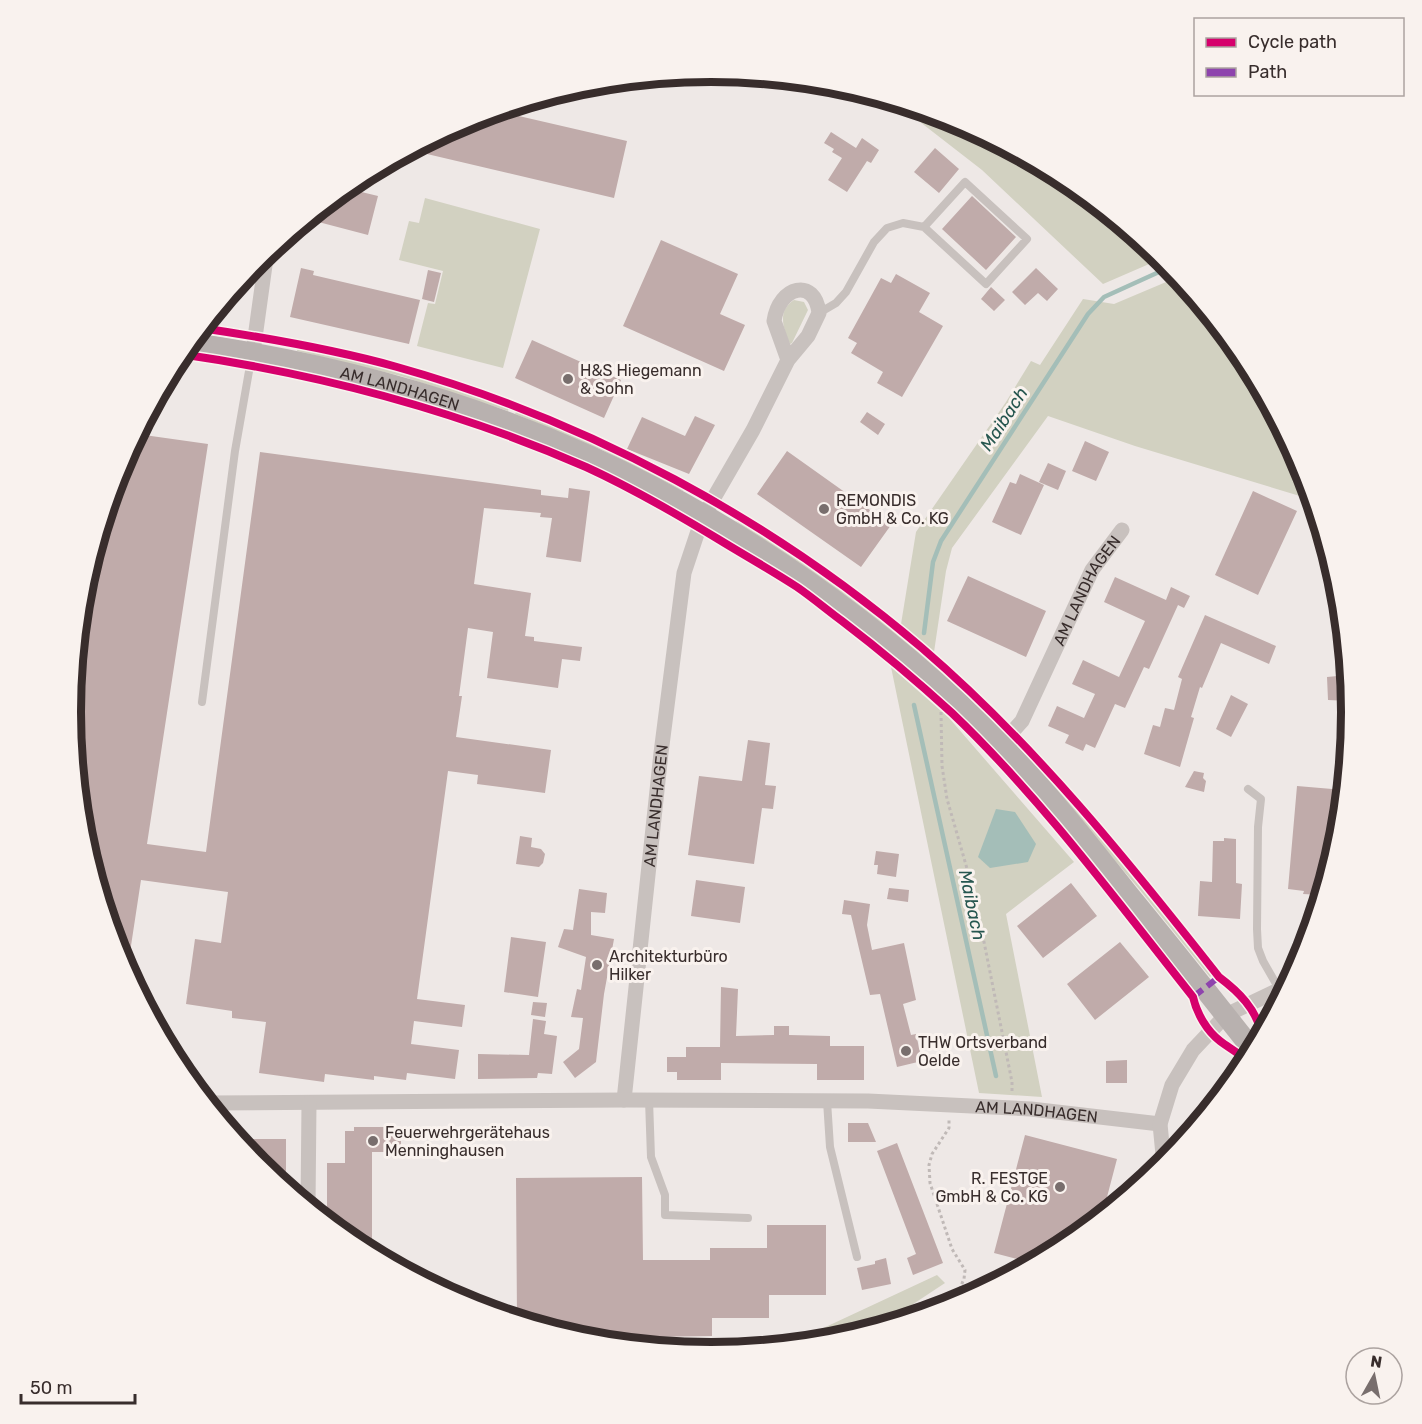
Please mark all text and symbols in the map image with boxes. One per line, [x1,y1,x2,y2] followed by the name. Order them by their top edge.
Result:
[1194,18,1404,96] legend
[1248,31,1337,53] text: Cycle path
[1248,61,1287,83] text: Path
[580,361,702,398] place label: H&S Hiegemann & Sohn
[338,363,462,415] street label: AM LANDHAGEN
[561,372,575,386] marker: H&S Hiegemann & Sohn
[975,383,1033,455] water label: Maibach
[836,491,949,528] place label: REMONDIS GmbH & Co. KG
[817,502,831,516] marker: REMONDIS GmbH & Co. KG
[1049,532,1125,649] street label: AM LANDHAGEN
[640,743,672,868] street label: AM LANDHAGEN
[954,868,990,942] water label: Maibach
[609,947,728,984] place label: Architekturbüro Hilker
[590,958,604,972] marker: Architekturbüro Hilker
[918,1033,1047,1070] place label: THW Ortsverband Oelde
[899,1044,913,1058] marker: THW Ortsverband Oelde
[975,1097,1099,1127] street label: AM LANDHAGEN
[385,1123,550,1160] place label: Feuerwehrgerätehaus Menninghausen
[366,1134,380,1148] marker: Feuerwehrgerätehaus Menninghausen
[935,1169,1048,1206] place label: R. FESTGE GmbH & Co. KG
[1053,1180,1067,1194] marker: R. FESTGE GmbH & Co. KG
[1344,1346,1404,1406] north arrow
[1369,1351,1383,1372] text: N
[21,1367,135,1405] scale bar
[30,1377,73,1399] text: 50 m

